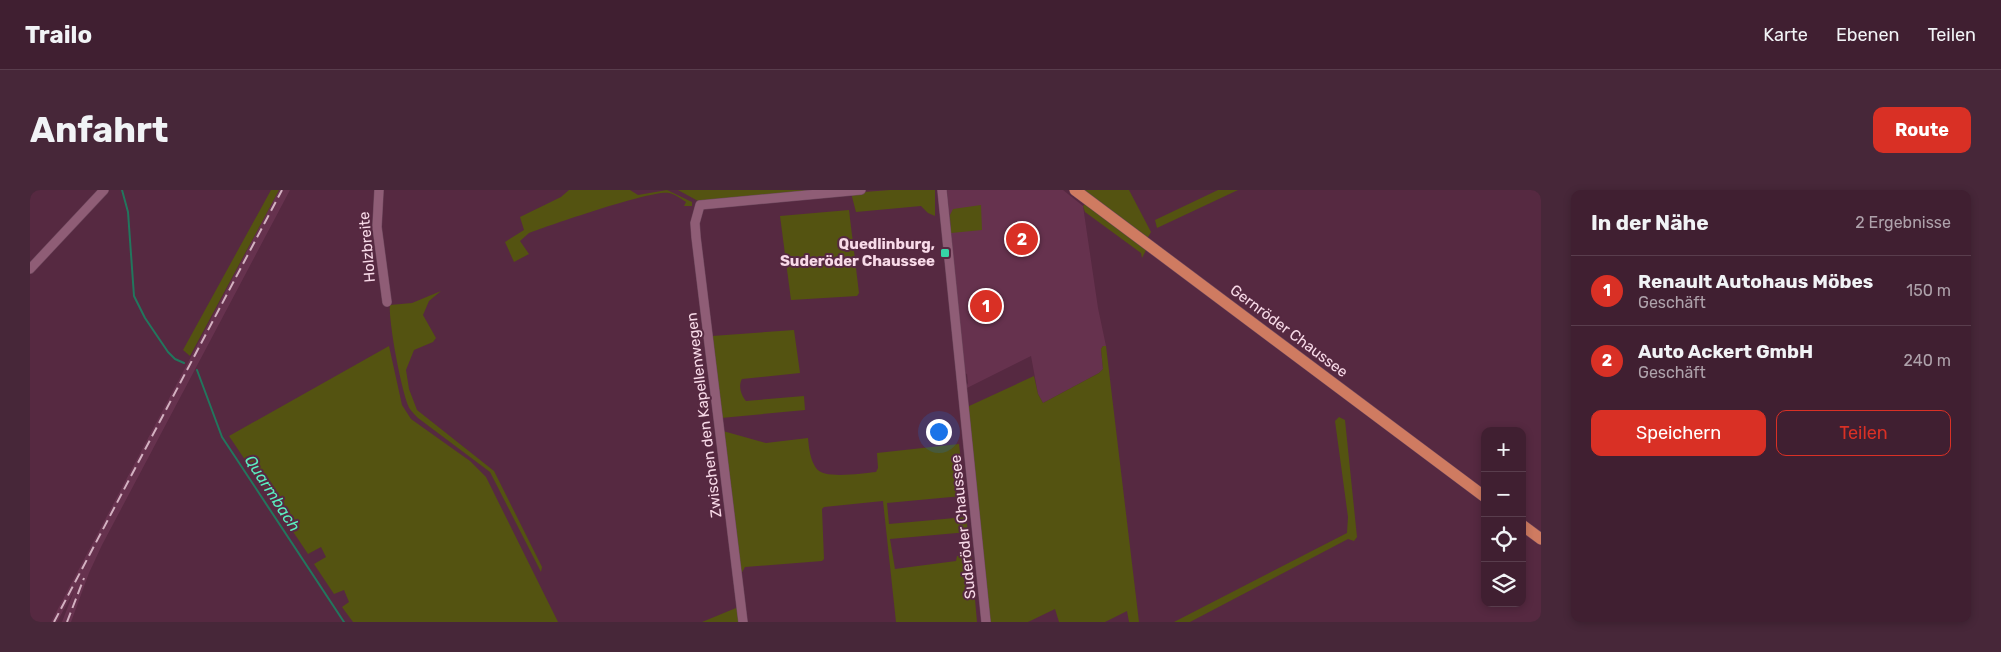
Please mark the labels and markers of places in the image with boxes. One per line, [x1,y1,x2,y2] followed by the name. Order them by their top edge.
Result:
[1006,220,1038,258] pin: 2
[780,235,935,270] place label: Quedlinburg, Suderöder Chaussee
[939,247,951,259] marker: Quedlinburg, Suderöder Chaussee
[970,287,1002,325] pin: 1

